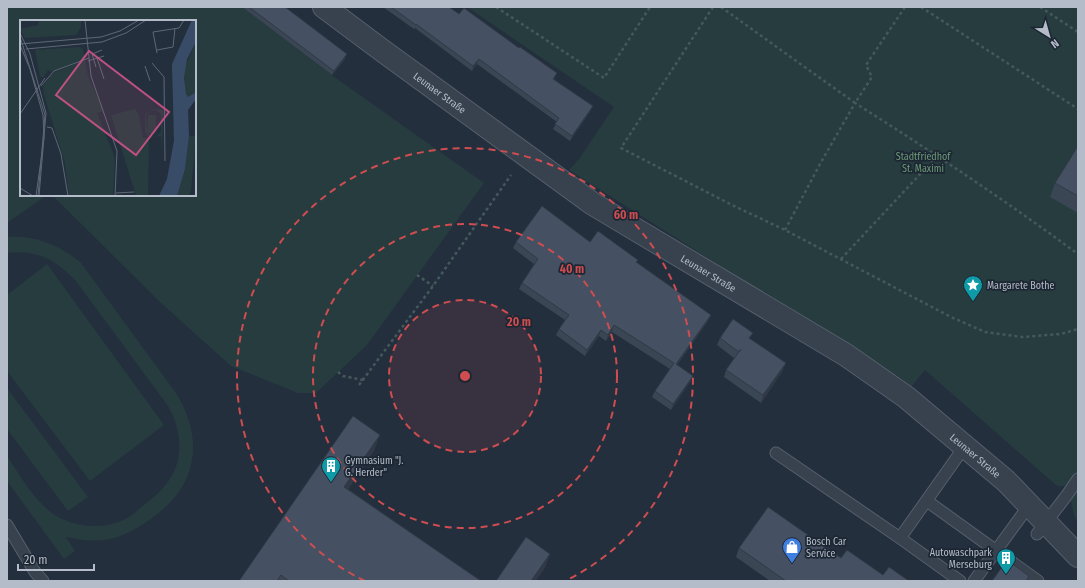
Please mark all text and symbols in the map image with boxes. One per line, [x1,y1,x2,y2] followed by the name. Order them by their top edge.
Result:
[1029,16,1069,56] north arrow
[20,20,196,196] inset map
[1048,36,1061,51] text: N
[411,70,468,116] street label: Leunaer Straße
[896,151,951,175] park label: Stadtfriedhof St. Maximi
[614,208,638,222] text: 60 m
[678,253,738,295] street label: Leunaer Straße
[560,262,584,276] text: 40 m
[962,274,984,302] place icon: Margarete Bothe
[987,280,1055,292] place label: Margarete Bothe
[506,315,531,329] text: 20 m
[458,369,472,383] centre of rings
[947,432,1002,481] street label: Leunaer Straße
[320,455,342,483] building icon: Gymnasium "J. G. Herder"
[345,455,403,479] place label: Gymnasium "J. G. Herder"
[781,536,803,564] shop icon: Bosch Car Service
[806,536,847,560] place label: Bosch Car Service
[18,546,94,572] scale bar
[930,547,992,571] place label: Autowaschpark Merseburg
[995,547,1017,575] building icon: Autowaschpark Merseburg
[24,553,48,567] text: 20 m

